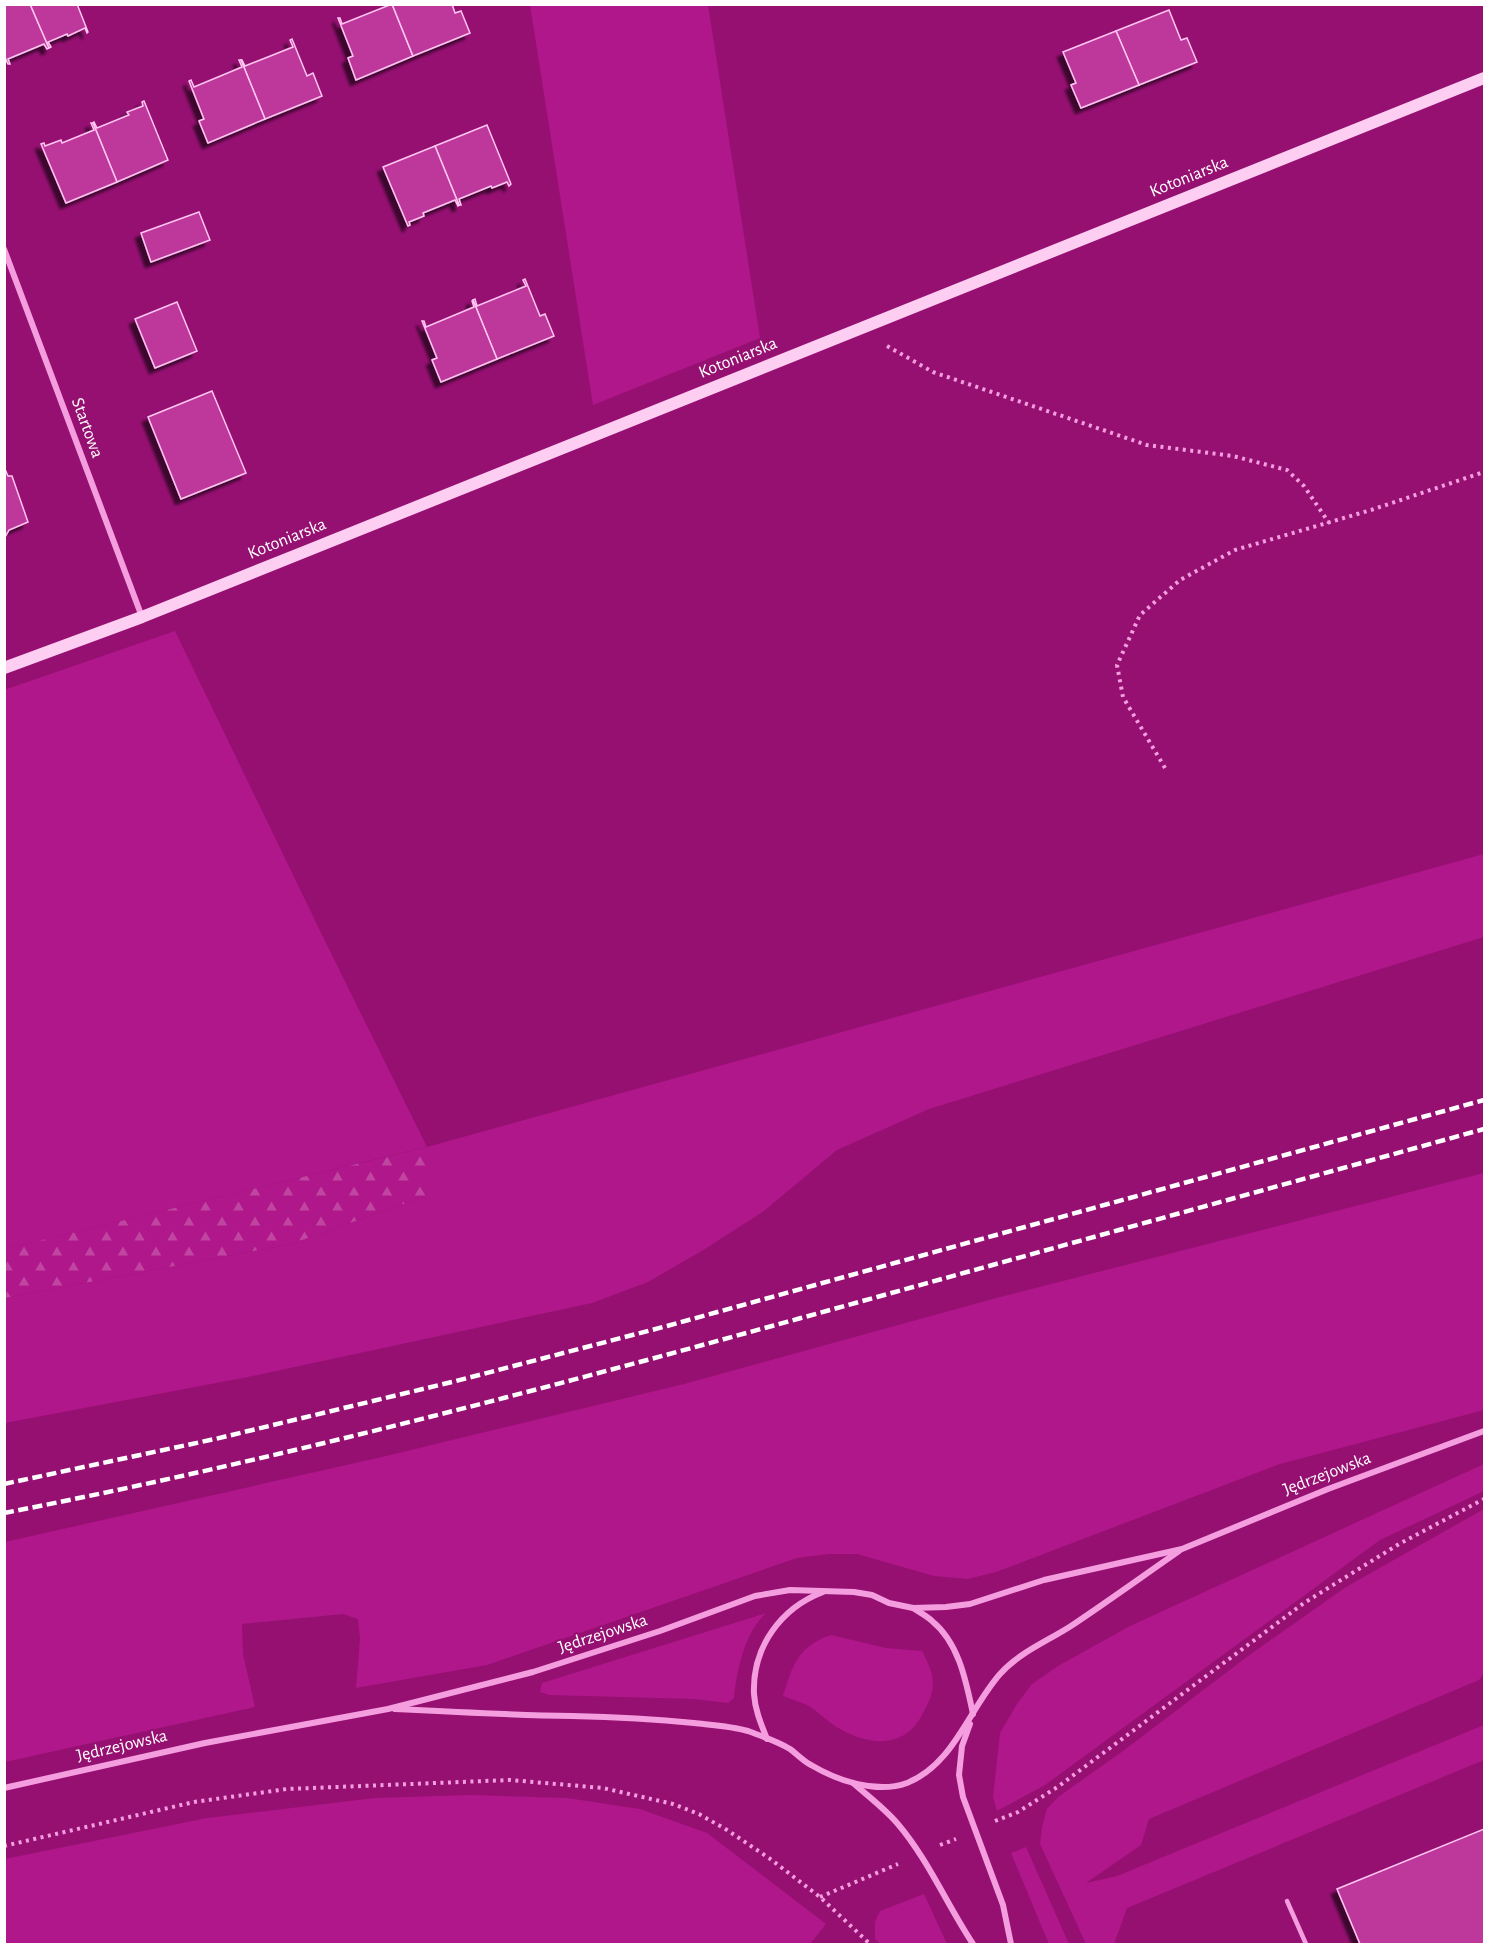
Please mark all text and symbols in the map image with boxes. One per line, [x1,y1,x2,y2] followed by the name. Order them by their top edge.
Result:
[1147,153,1231,201] street label: Kotoniarska
[696,334,780,382] street label: Kotoniarska
[68,396,106,460] street label: Startowa
[245,515,329,563] street label: Kotoniarska
[1281,1449,1373,1499] street label: Jędrzejowska
[556,1611,650,1657] street label: Jędrzejowska
[75,1727,169,1765] street label: Jędrzejowska

